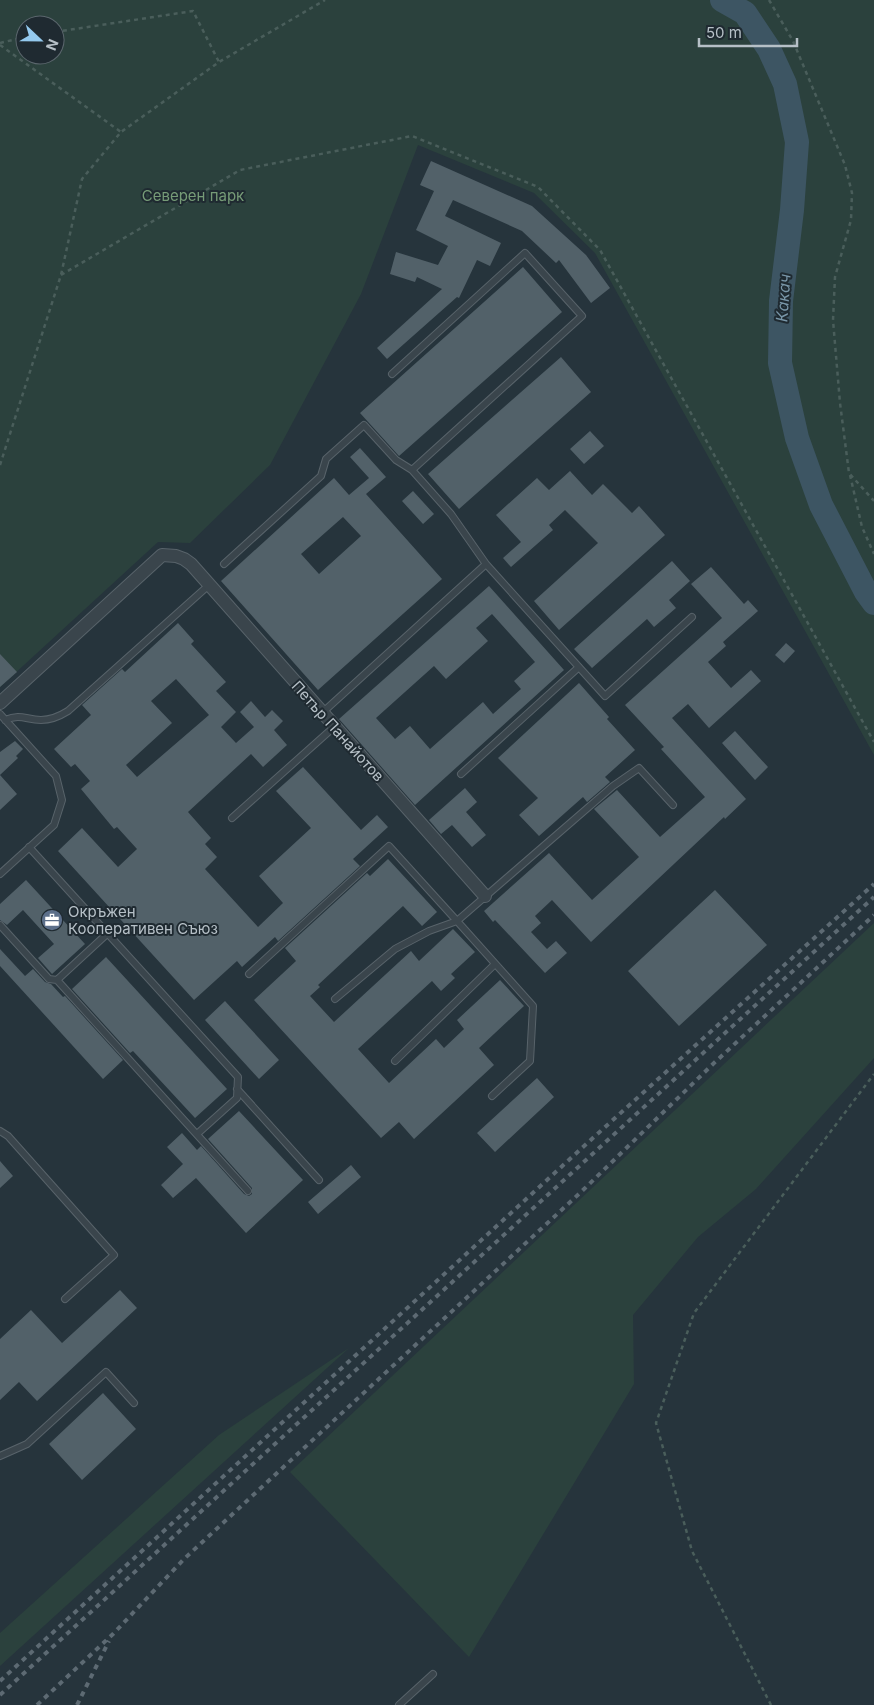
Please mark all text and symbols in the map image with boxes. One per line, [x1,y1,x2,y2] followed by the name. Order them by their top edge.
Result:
[15,15,65,65] north arrow
[699,15,796,47] scale bar
[706,23,742,42] text: 50 m
[43,37,62,53] text: N
[142,186,244,205] park label: Северен парк
[771,273,795,323] water label: Какач
[288,677,388,785] street label: Петър Панайотов
[68,902,218,938] place label: Окръжен Кооперативен Съюз
[40,908,64,932] office icon: Окръжен Кооперативен Съюз

